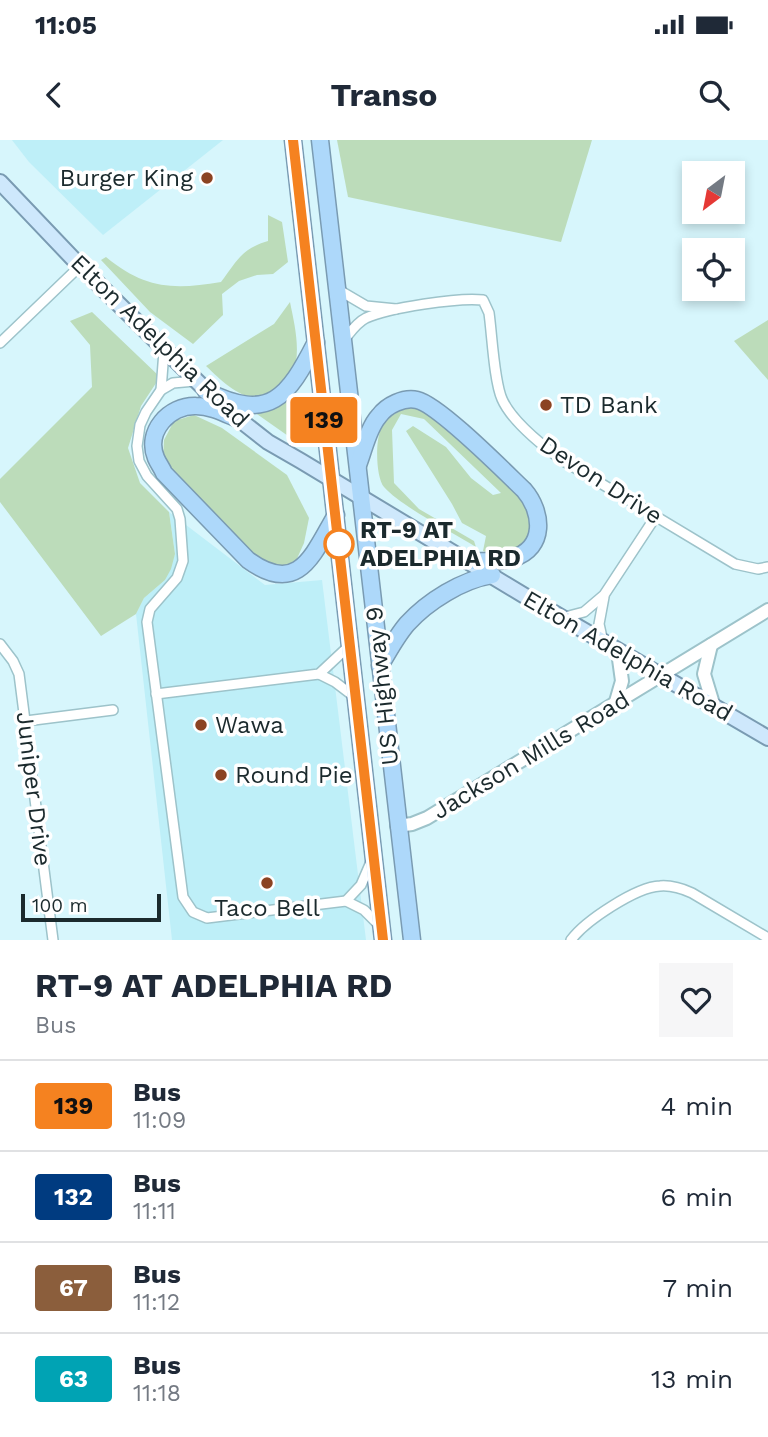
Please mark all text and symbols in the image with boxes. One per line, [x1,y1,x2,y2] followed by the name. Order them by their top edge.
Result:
[35,10,97,40] text: 11:05
[35,76,73,114] icon: back
[331,76,437,114] text: Transo
[695,76,733,114] icon: search
[682,161,746,224] north arrow
[682,161,745,301] map controls
[60,164,193,192] place label: Burger King
[199,170,215,186] marker: Burger King
[682,238,745,301] button: locate
[65,249,255,433] street label: Elton Adelphia Road
[560,391,658,419] place label: TD Bank
[284,397,364,443] line badge: 139
[538,397,554,413] marker: TD Bank
[304,406,344,434] text: 139
[534,430,668,530] street label: Devon Drive
[360,516,521,572] place label: RT-9 AT ADELPHIA RD
[324,529,354,559] marker: RT-9 AT ADELPHIA RD
[519,585,737,727] street label: Elton Adelphia Road
[360,605,404,767] street label: US Highway 9
[428,685,634,825] street label: Jackson Mills Road
[11,710,57,868] street label: Juniper Drive
[215,711,284,739] place label: Wawa
[193,717,209,733] marker: Wawa
[235,761,353,789] place label: Round Pie
[213,767,229,783] marker: Round Pie
[259,875,275,891] marker: Taco Bell
[21,891,161,923] scale bar
[32,894,88,917] text: 100 m
[214,894,321,922] place label: Taco Bell
[659,963,733,1037] button: heart
[35,966,392,1005] text: RT-9 AT ADELPHIA RD
[35,1012,76,1039] text: Bus
[133,1077,181,1107] text: Bus
[660,1091,733,1121] text: 4 min
[54,1092,93,1120] text: 139
[133,1107,186,1134] text: 11:09
[133,1168,181,1198] text: Bus
[661,1182,733,1212] text: 6 min
[54,1183,93,1211] text: 132
[133,1198,176,1225] text: 11:11
[133,1259,181,1289] text: Bus
[663,1273,733,1303] text: 7 min
[59,1274,88,1302] text: 67
[133,1289,180,1316] text: 11:12
[133,1350,181,1380] text: Bus
[651,1364,733,1394] text: 13 min
[59,1365,88,1393] text: 63
[133,1380,181,1407] text: 11:18

